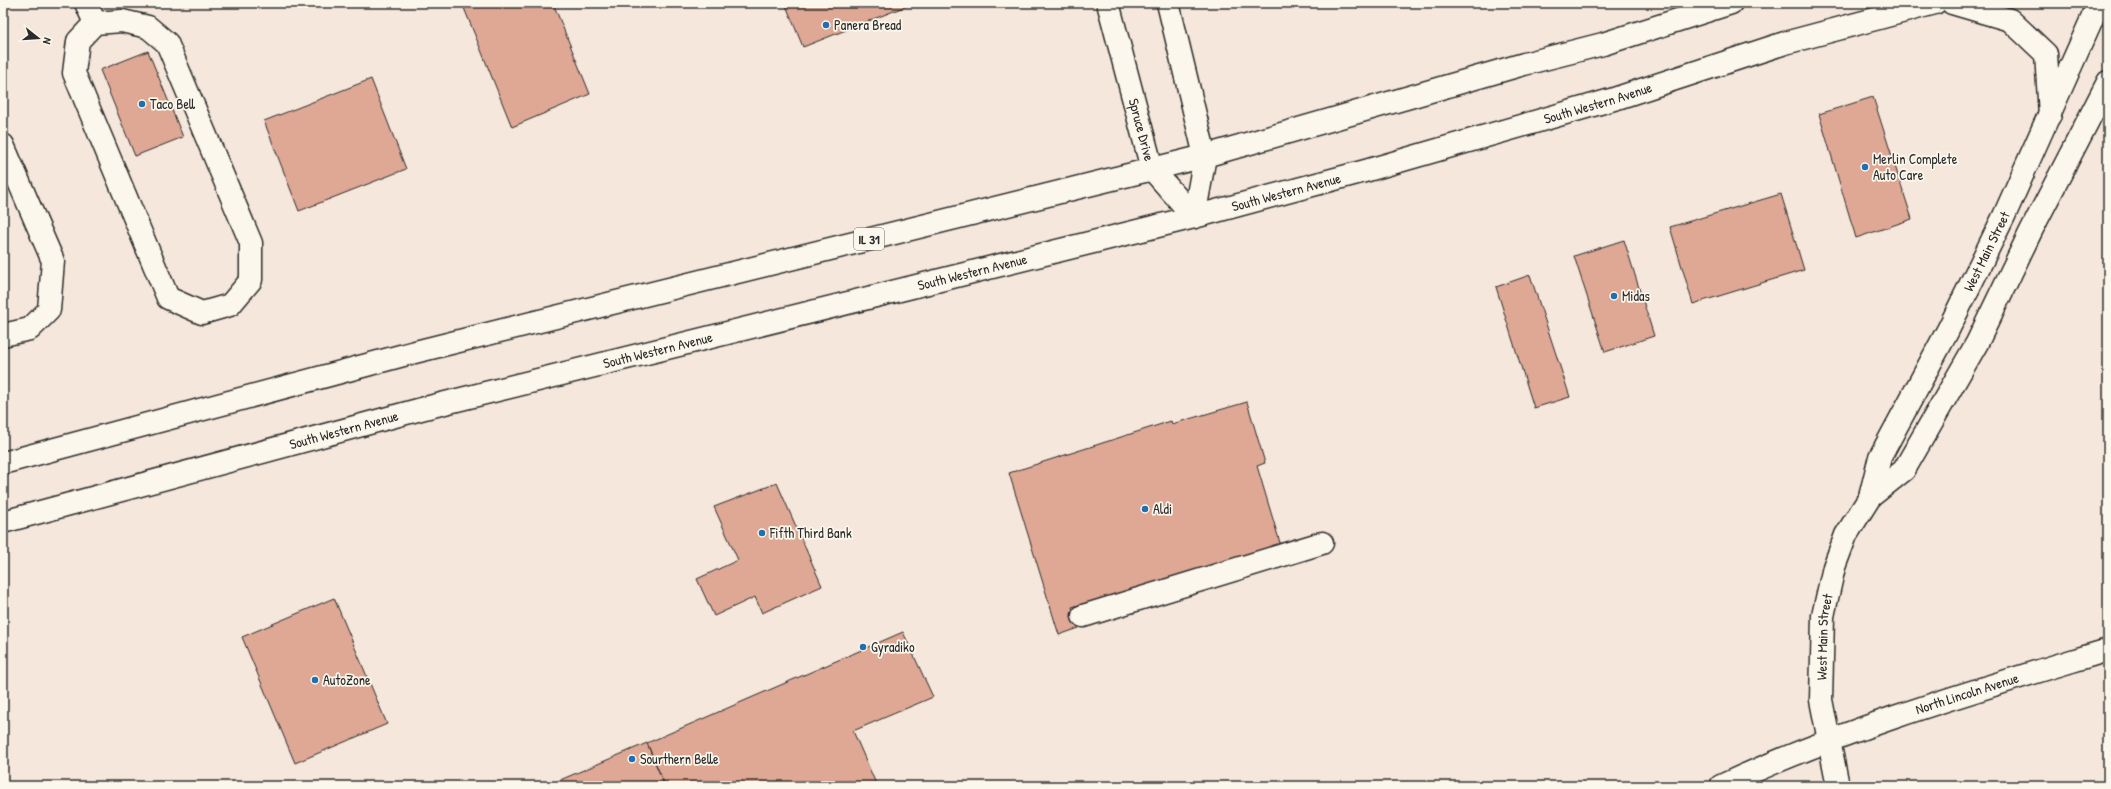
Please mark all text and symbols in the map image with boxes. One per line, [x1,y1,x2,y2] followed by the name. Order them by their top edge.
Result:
[834,15,902,34] place label: Panera Bread
[18,18,58,58] north arrow
[821,20,831,30] marker: Panera Bread
[40,36,55,46] text: N
[1541,77,1655,128] street label: South Western Avenue
[150,94,196,113] place label: Taco Bell
[1125,96,1160,163] street label: Spruce Drive
[137,99,147,109] marker: Taco Bell
[1873,149,1958,184] place label: Merlin Complete Auto Care
[1860,162,1870,172] marker: Merlin Complete Auto Care
[1229,168,1343,215] street label: South Western Avenue
[1959,208,2014,294] street label: West Main Street
[854,228,884,250] road number: IL 31
[915,249,1029,294] street label: South Western Avenue
[1622,286,1650,305] place label: Midas
[1609,291,1619,301] marker: Midas
[601,327,715,372] street label: South Western Avenue
[287,406,401,453] street label: South Western Avenue
[1153,499,1172,518] place label: Aldi
[1140,504,1150,514] marker: Aldi
[769,523,852,542] place label: Fifth Third Bank
[757,528,767,538] marker: Fifth Third Bank
[1811,591,1837,680] street label: West Main Street
[871,637,915,657] place label: Gyradiko
[858,642,868,652] marker: Gyradiko
[1913,668,2021,718] street label: North Lincoln Avenue
[323,670,371,689] place label: AutoZone
[310,675,320,685] marker: AutoZone
[640,749,719,768] place label: Sourthern Belle
[627,754,637,764] marker: Sourthern Belle

